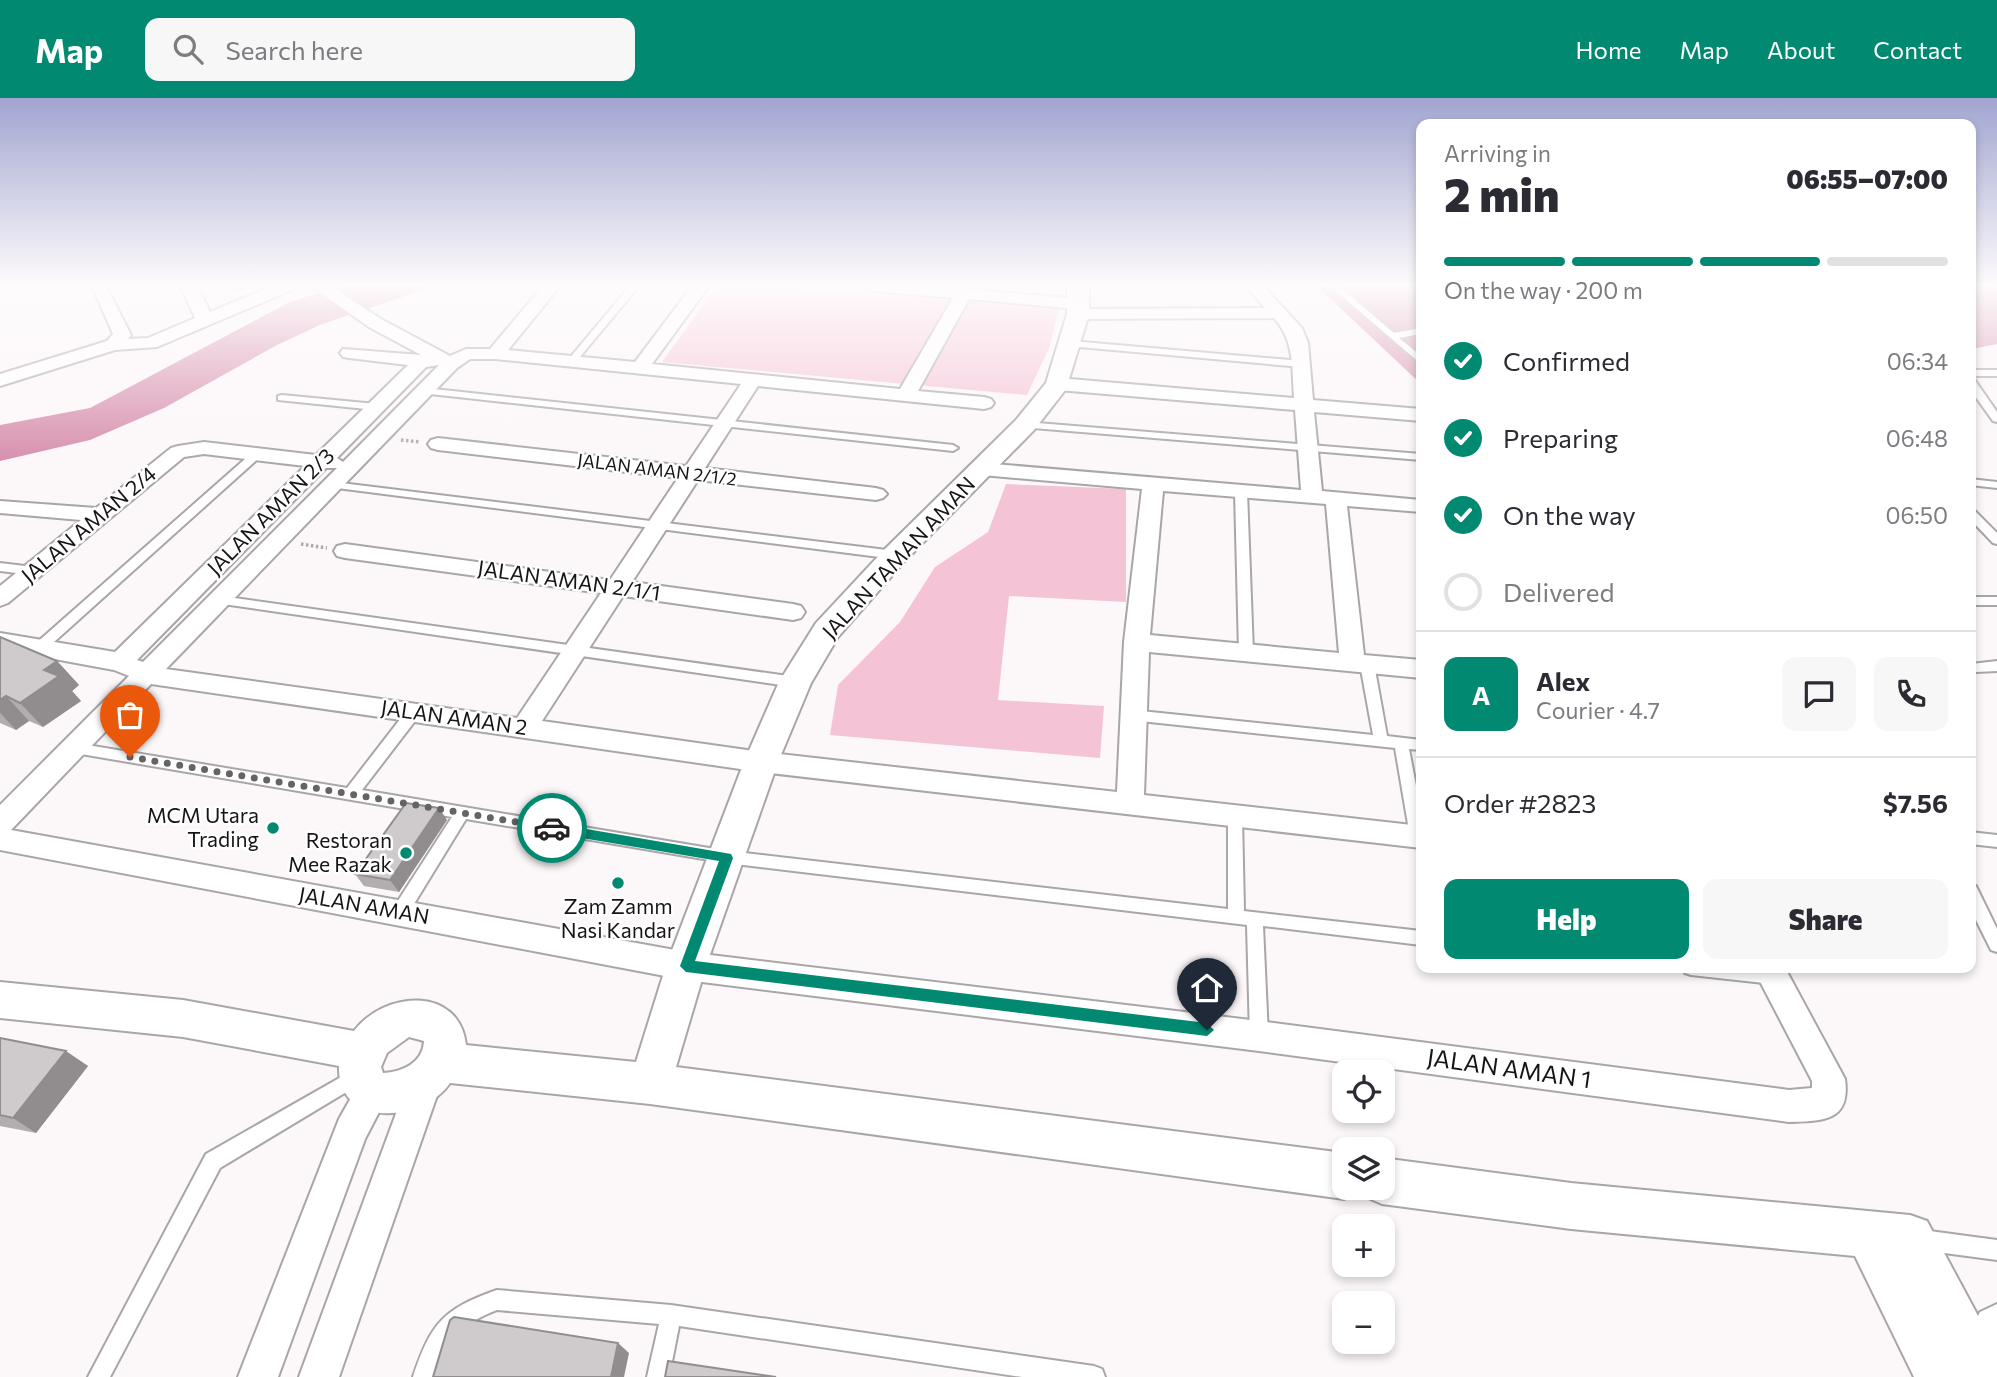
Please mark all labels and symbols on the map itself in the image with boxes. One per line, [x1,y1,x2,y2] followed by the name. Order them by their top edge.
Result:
[201,442,338,579] street label: JALAN AMAN 2/3
[576,448,738,490] street label: JALAN AMAN 2/1/2
[16,460,161,587] street label: JALAN AMAN 2/4
[816,471,979,643] street label: JALAN TAMAN AMAN
[476,554,662,605] street label: JALAN AMAN 2/1/1
[100,685,160,757] pin
[379,694,529,739] street label: JALAN AMAN 2
[517,793,587,863] courier
[147,802,259,851] place label: MCM Utara Trading
[265,820,281,836] marker: MCM Utara Trading
[288,827,392,876] place label: Restoran Mee Razak
[398,845,414,861] marker: Restoran Mee Razak
[610,875,626,891] marker: Zam Zamm Nasi Kandar
[297,881,431,928] street label: JALAN AMAN
[561,893,675,942] place label: Zam Zamm Nasi Kandar
[1177,958,1237,1030] pin
[1425,1042,1593,1093] street label: JALAN AMAN 1

